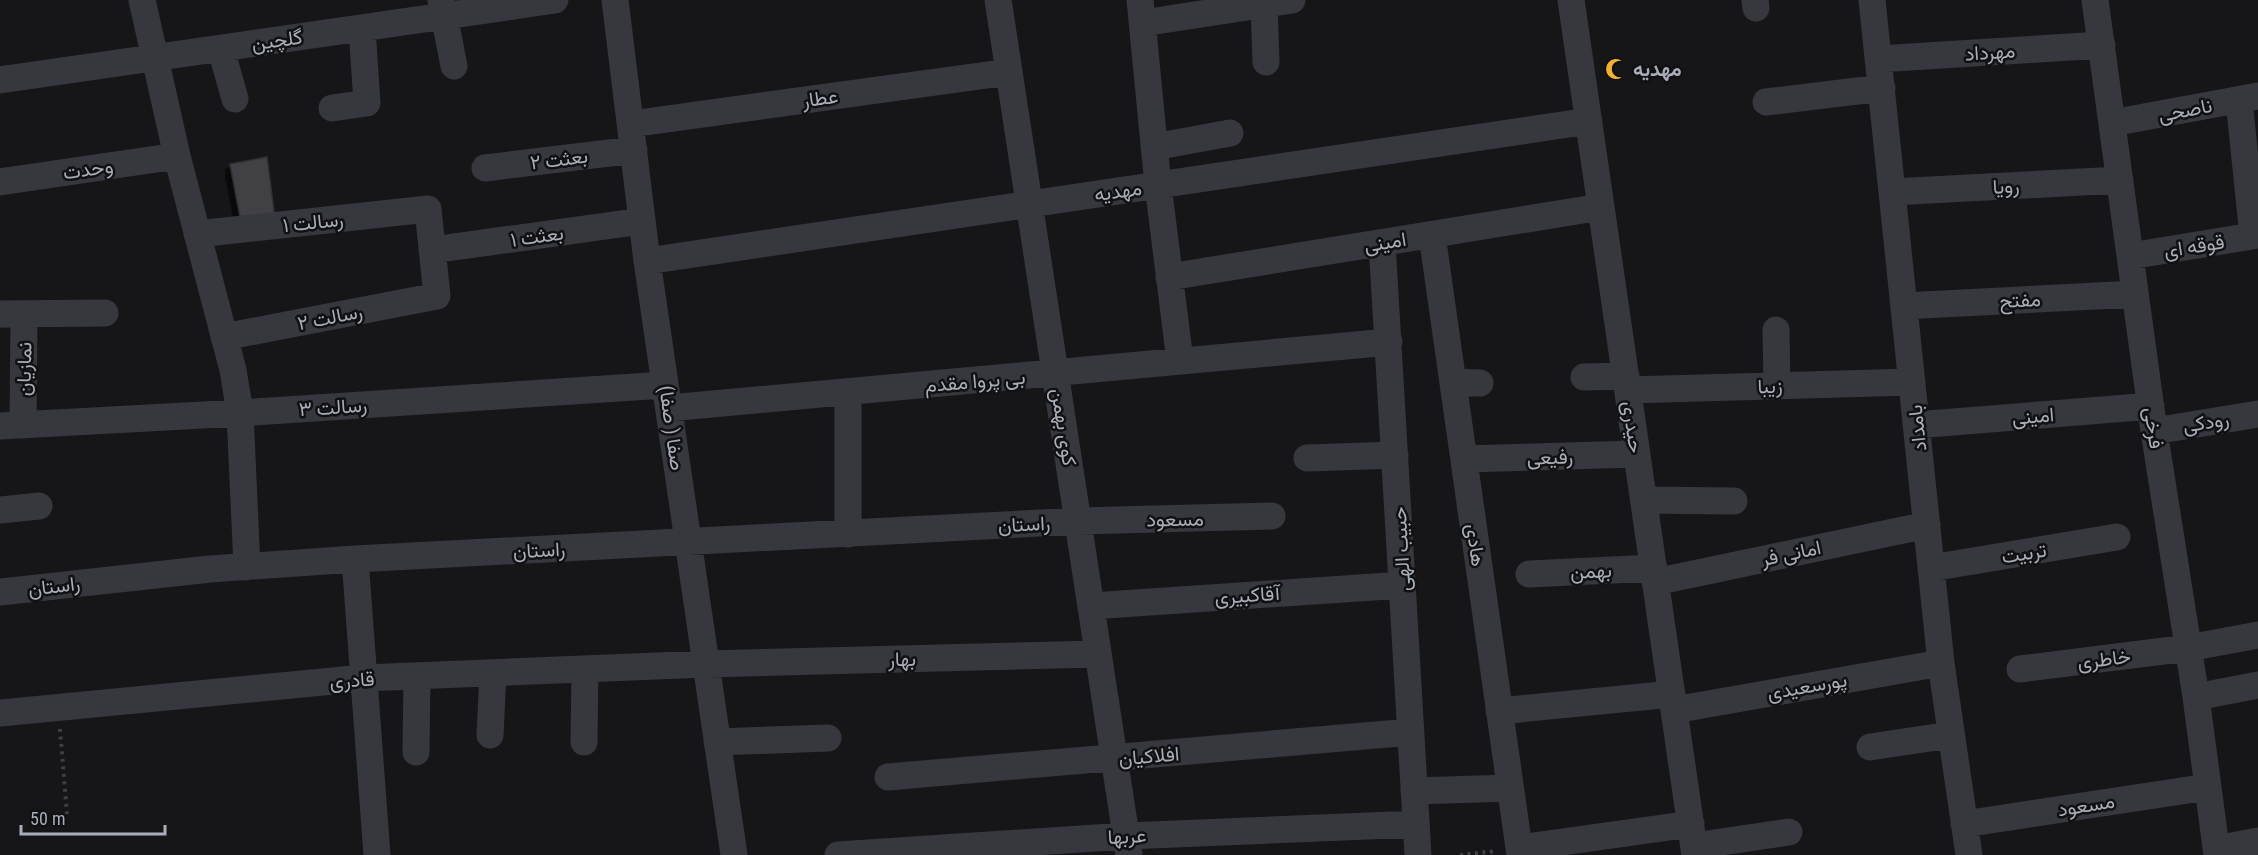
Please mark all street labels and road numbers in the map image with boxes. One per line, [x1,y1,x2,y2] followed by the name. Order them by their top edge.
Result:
[250,25,304,57] street label: گلچین
[1964,38,2016,67] street label: مهرداد
[800,84,840,114] street label: عطار
[2156,93,2214,127] street label: ناصحی
[529,144,589,174] street label: بعثت ۲
[61,154,115,185] street label: وحدت
[1992,173,2020,200] street label: رویا
[1093,176,1144,207] street label: مهدیه
[281,207,345,238] street label: رسالت ۱
[509,220,565,252] street label: بعثت ۱
[1362,227,1408,257] street label: امینی
[2162,229,2226,264] street label: قوقه ای
[1999,287,2041,315] street label: مفتح
[295,299,365,336] street label: رسالت ۲
[12,342,37,396] street label: نمازیان
[924,365,1026,399] street label: بی پروا مقدم
[1757,374,1783,399] street label: زیبا
[654,384,690,472] street label: صفا ( صفا)
[1045,386,1082,468] street label: کوی بهمن
[298,393,368,422] street label: رسالت ۳
[1616,399,1649,455] street label: حیدری
[2011,402,2055,430] street label: امینی
[1903,404,1931,452] street label: بامداد
[2138,406,2169,450] street label: فرخی
[2181,406,2231,438] street label: رودکی
[1526,444,1574,471] street label: رفیعی
[1387,506,1416,592] street label: حبیب الهی
[1146,507,1204,532] street label: مسعود
[997,511,1051,538] street label: راستان
[1461,522,1491,568] street label: هادی
[1758,535,1823,572] street label: امانی فر
[512,537,566,564] street label: راستان
[2000,538,2048,569] street label: تربیت
[1570,558,1613,585] street label: بهمن
[27,571,82,602] street label: راستان
[1214,581,1282,610] street label: آقاکبیری
[2076,644,2132,675] street label: خاطری
[887,647,916,672] street label: بهار
[329,666,375,695] street label: قادری
[1765,667,1849,707] street label: پورسعیدی
[1118,741,1180,771] street label: افلاکیان
[2056,789,2116,822] street label: مسعود
[1107,823,1147,850] street label: عربها

